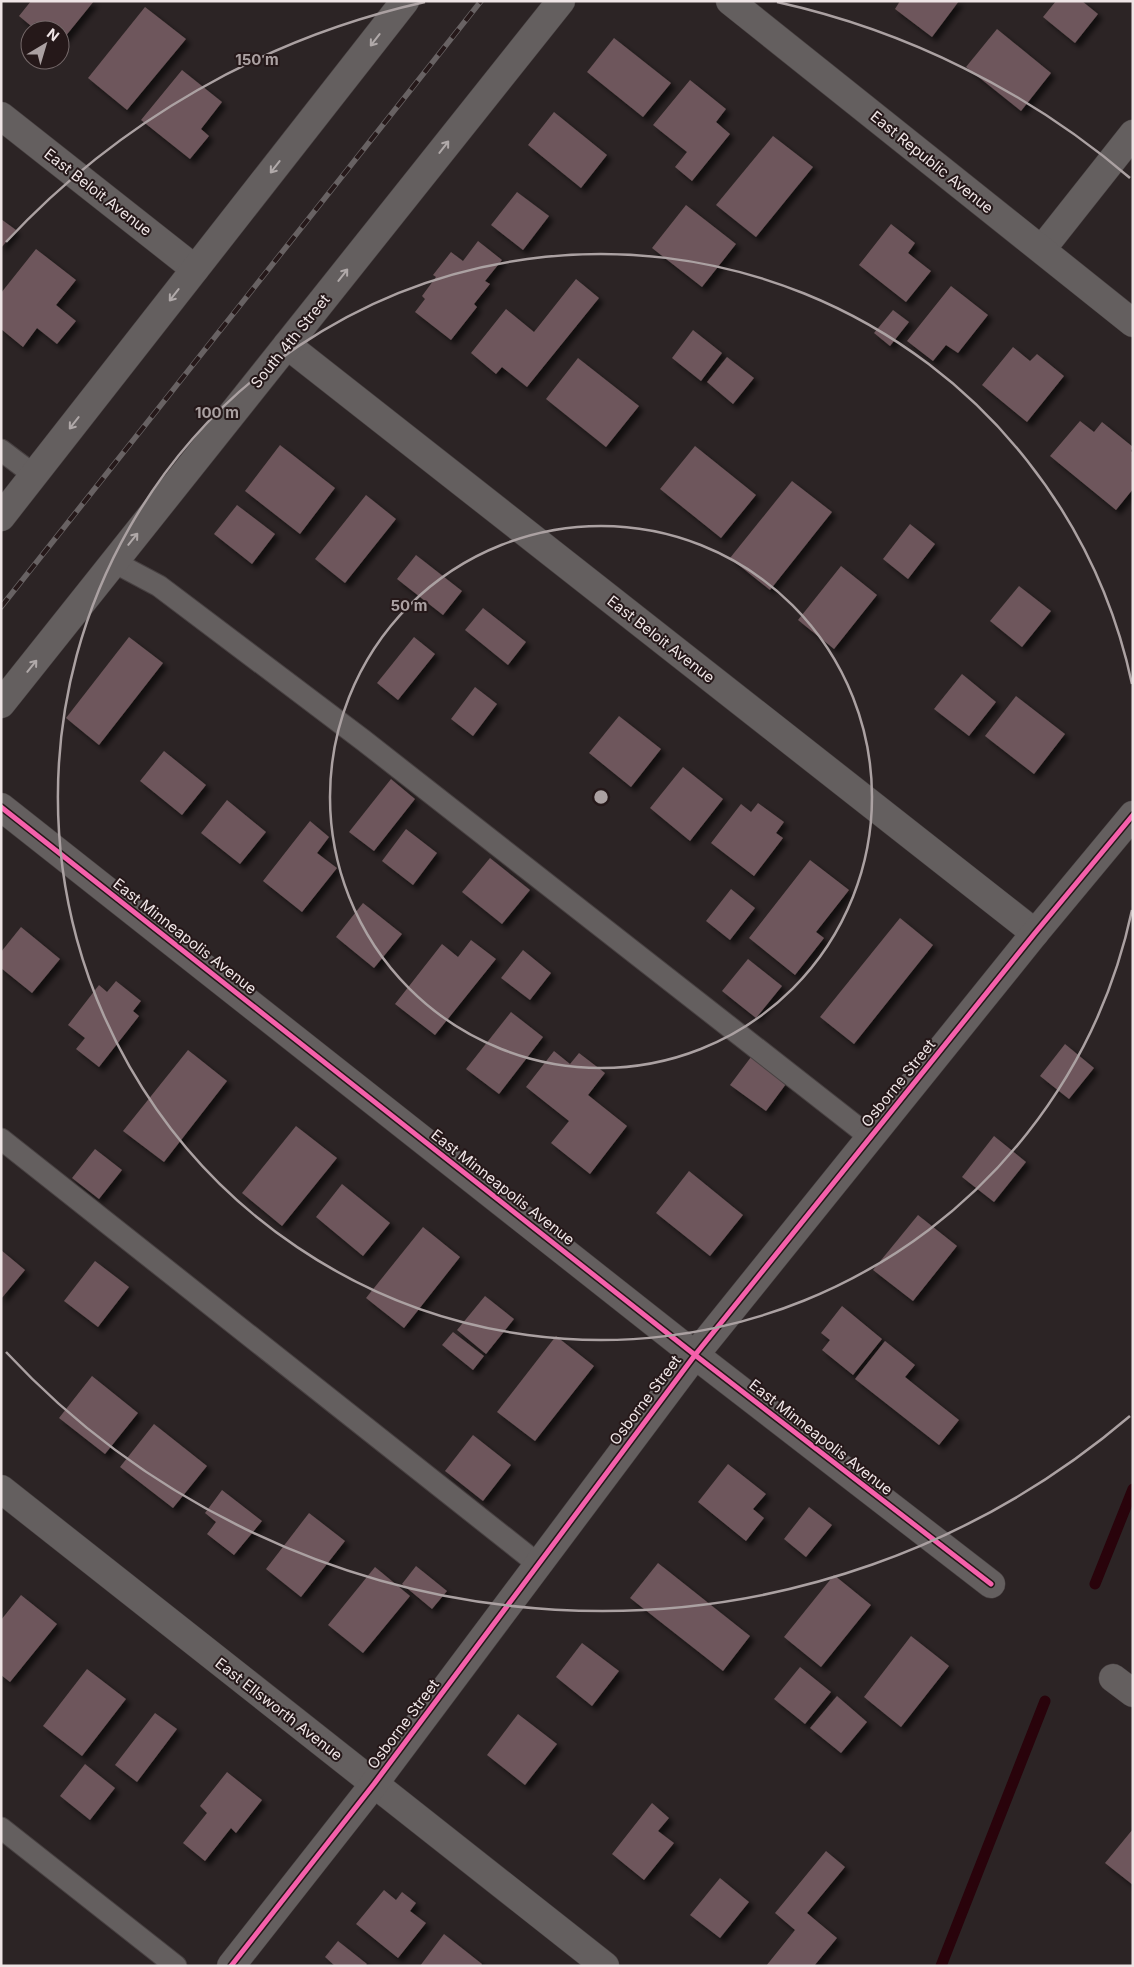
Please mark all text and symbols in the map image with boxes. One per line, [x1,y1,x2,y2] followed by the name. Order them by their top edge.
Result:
[20,20,70,70] north arrow
[44,24,63,44] text: N
[370,33,381,46] one-way arrow
[235,50,279,69] text: 150 m
[867,107,997,217] street label: East Republic Avenue
[439,141,450,154] one-way arrow
[40,144,156,240] street label: East Beloit Avenue
[269,160,280,173] one-way arrow
[338,269,349,282] one-way arrow
[169,288,180,301] one-way arrow
[246,290,334,392] street label: South 4th Street
[195,403,239,422] text: 100 m
[69,416,80,429] one-way arrow
[127,532,138,545] one-way arrow
[603,591,719,687] street label: East Beloit Avenue
[391,596,427,615] text: 50 m
[26,660,37,673] one-way arrow
[592,788,610,806] centre of rings
[109,874,261,998] street label: East Minneapolis Avenue
[857,1035,939,1131] street label: Osborne Street
[427,1125,579,1249] street label: East Minneapolis Avenue
[605,1351,685,1449] street label: Osborne Street
[745,1375,897,1499] street label: East Minneapolis Avenue
[212,1653,346,1765] street label: East Ellsworth Avenue
[363,1675,443,1773] street label: Osborne Street

